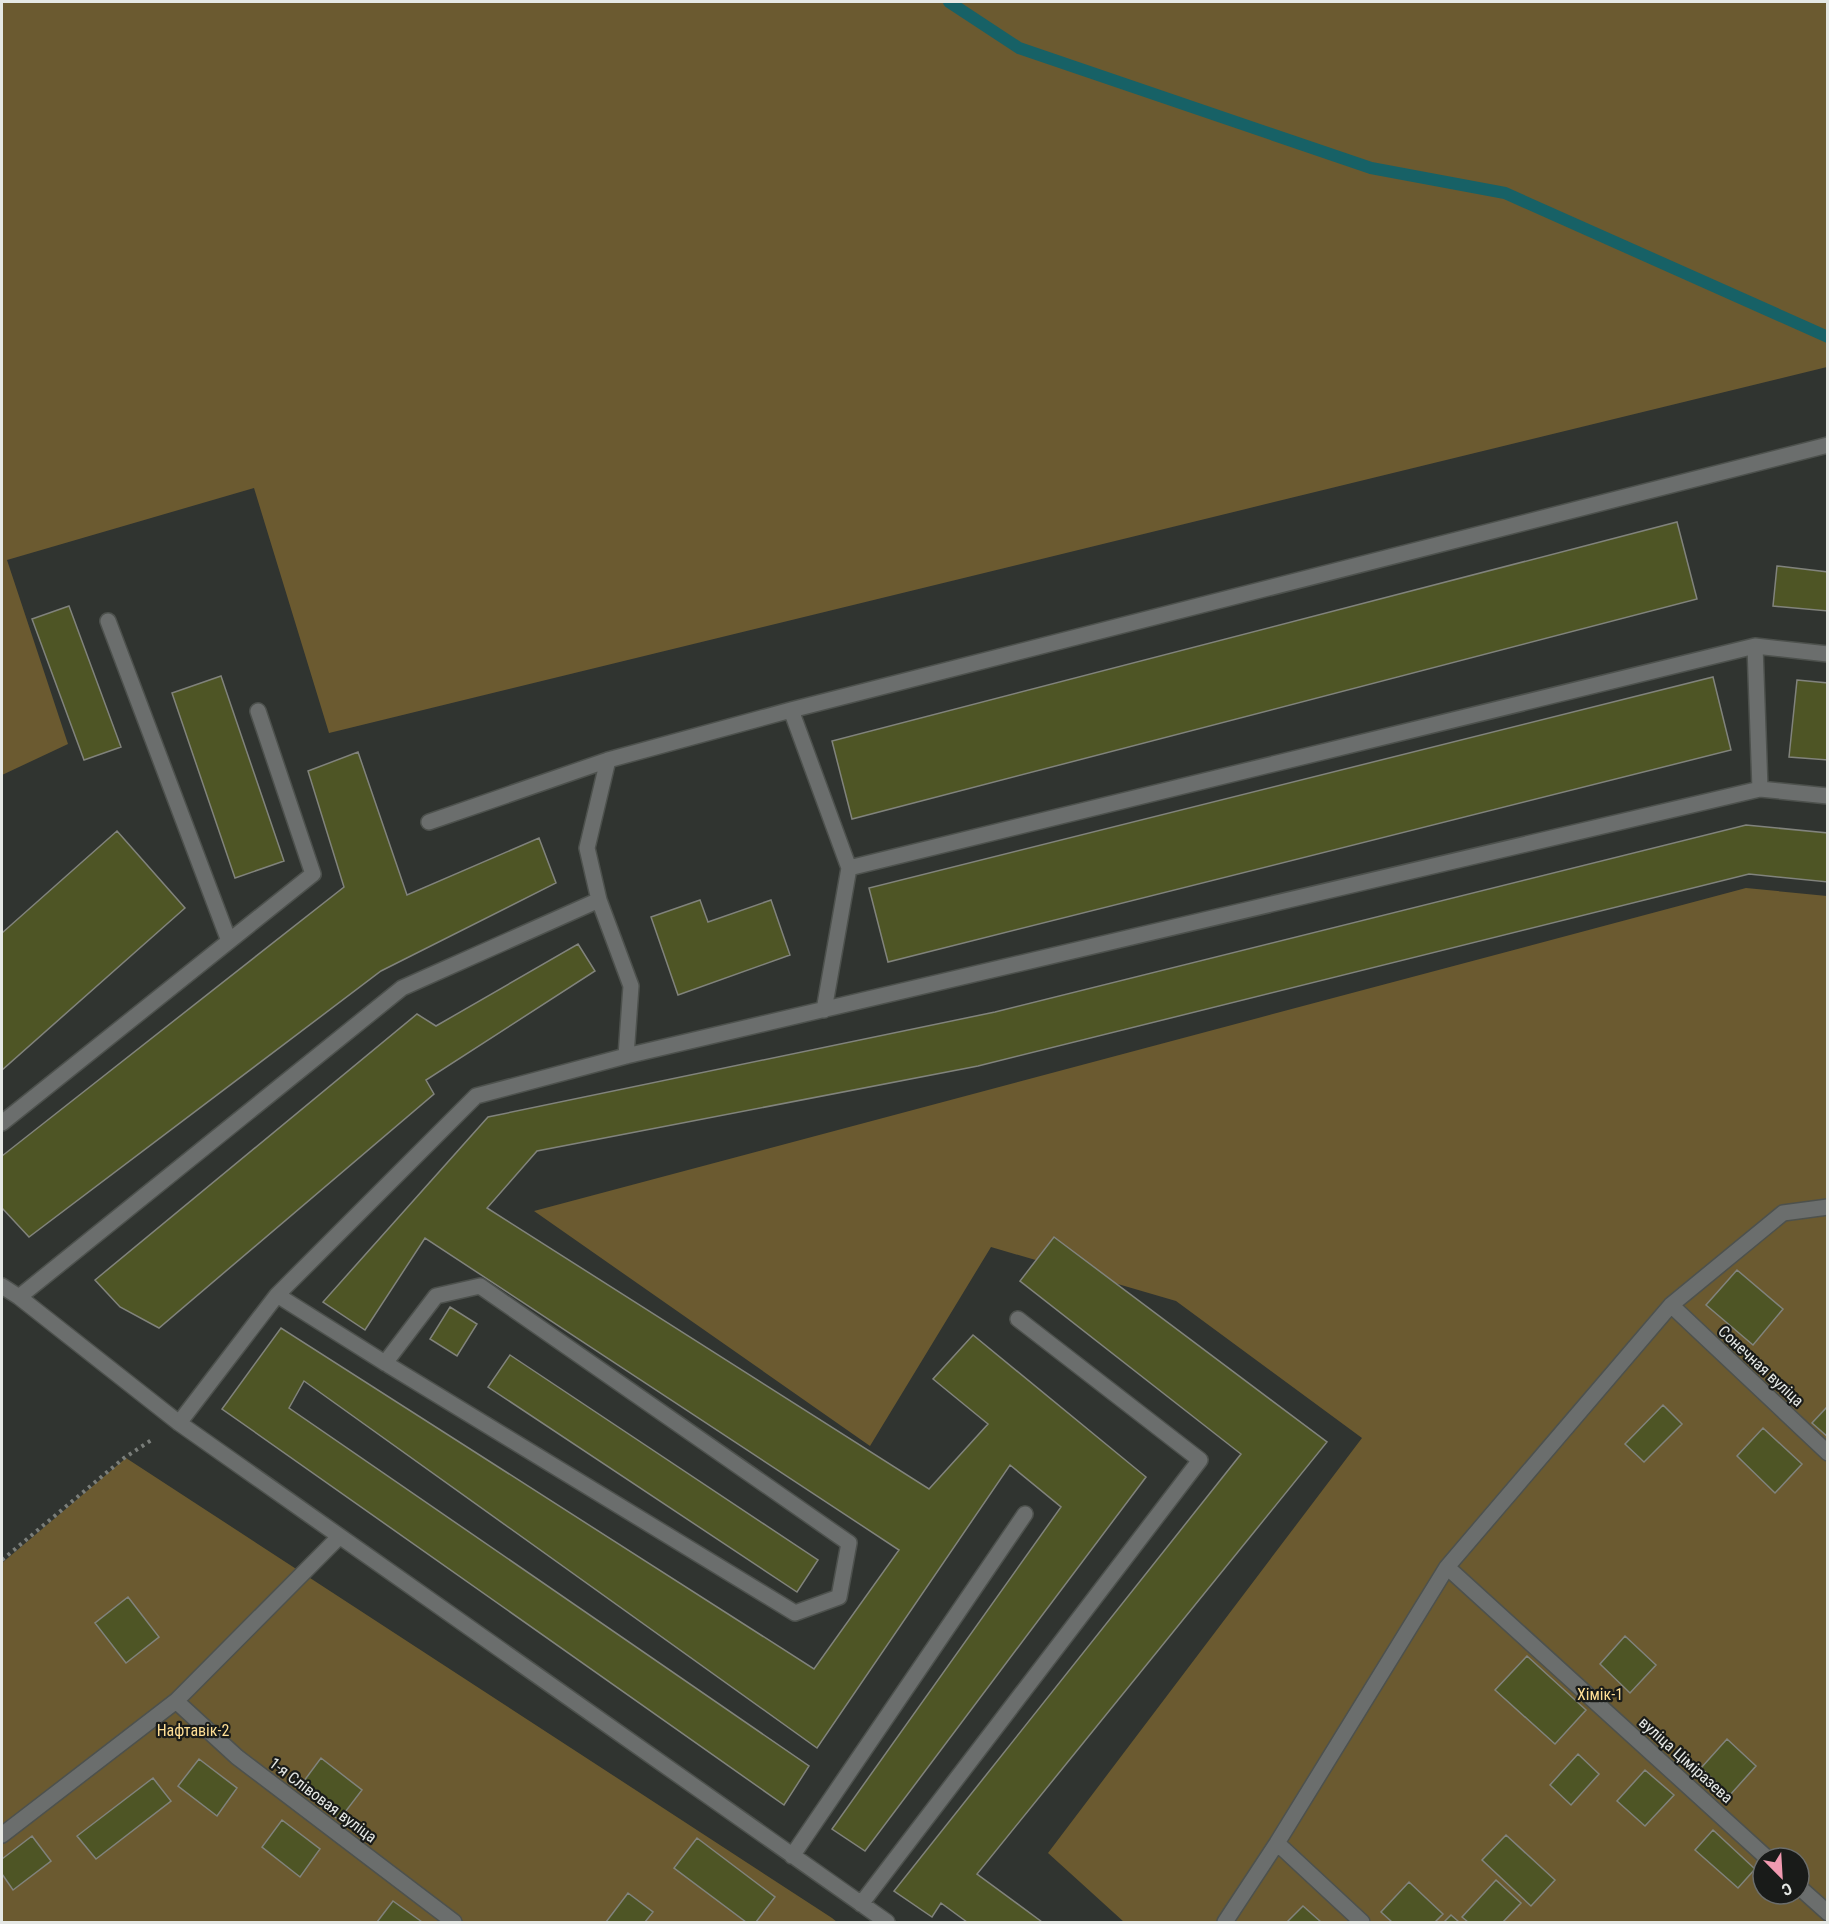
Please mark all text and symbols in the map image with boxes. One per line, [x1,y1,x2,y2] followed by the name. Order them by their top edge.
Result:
[1714,1322,1808,1410] street label: Сонечная вуліца
[1577,1685,1623,1704] park label: Хімік-1
[1635,1713,1737,1807] street label: вуліца Ціміразева
[157,1721,229,1740] park label: Нафтавік-2
[266,1753,380,1847] street label: 1-я Слівовая вуліца
[1751,1846,1811,1906] north arrow
[1779,1879,1795,1900] text: С

